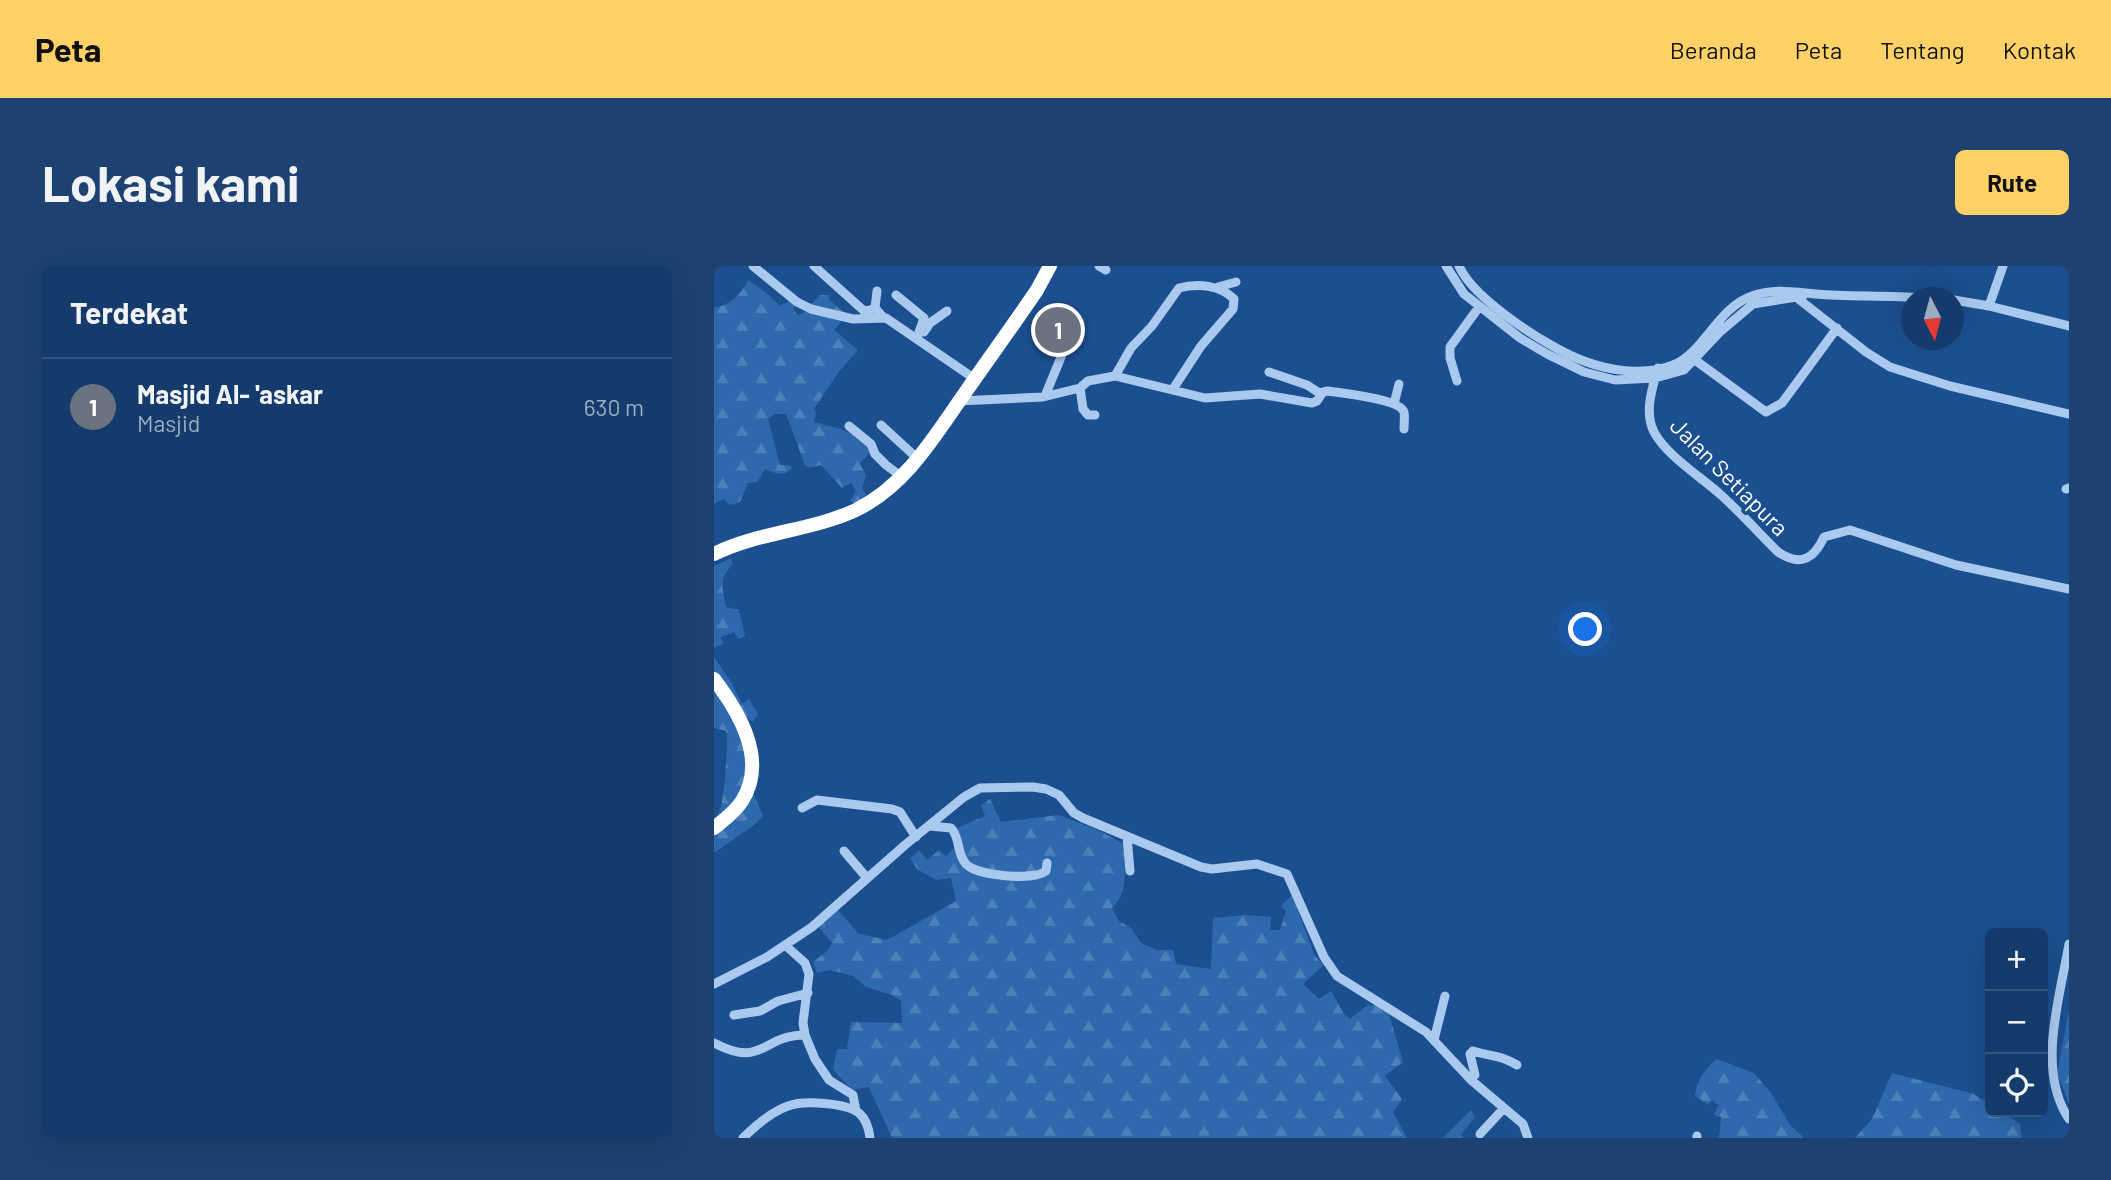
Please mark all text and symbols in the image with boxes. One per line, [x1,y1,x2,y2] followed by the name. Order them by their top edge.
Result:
[35,29,101,69] text: Peta
[1670,35,1757,64] text: Beranda
[1795,35,1842,64] text: Peta
[1880,35,1965,64] text: Tentang
[2003,35,2076,64] text: Kontak
[1955,150,2069,215] button: Rute
[42,153,299,212] text: Lokasi kami
[1901,287,1964,350] north arrow
[70,294,188,330] text: Terdekat
[1035,304,1081,356] pin: 1
[137,378,323,409] text: Masjid Al- 'askar
[89,393,97,421] text: 1
[584,393,644,421] text: 630 m
[137,409,200,437] text: Masjid
[1665,411,1795,541] street label: Jalan Setiapura
[1568,612,1602,646] your location
[1985,928,2048,1117] map controls
[1985,928,2048,991] button: +
[1985,991,2048,1054] button: −
[1985,1054,2048,1117] button: locate

